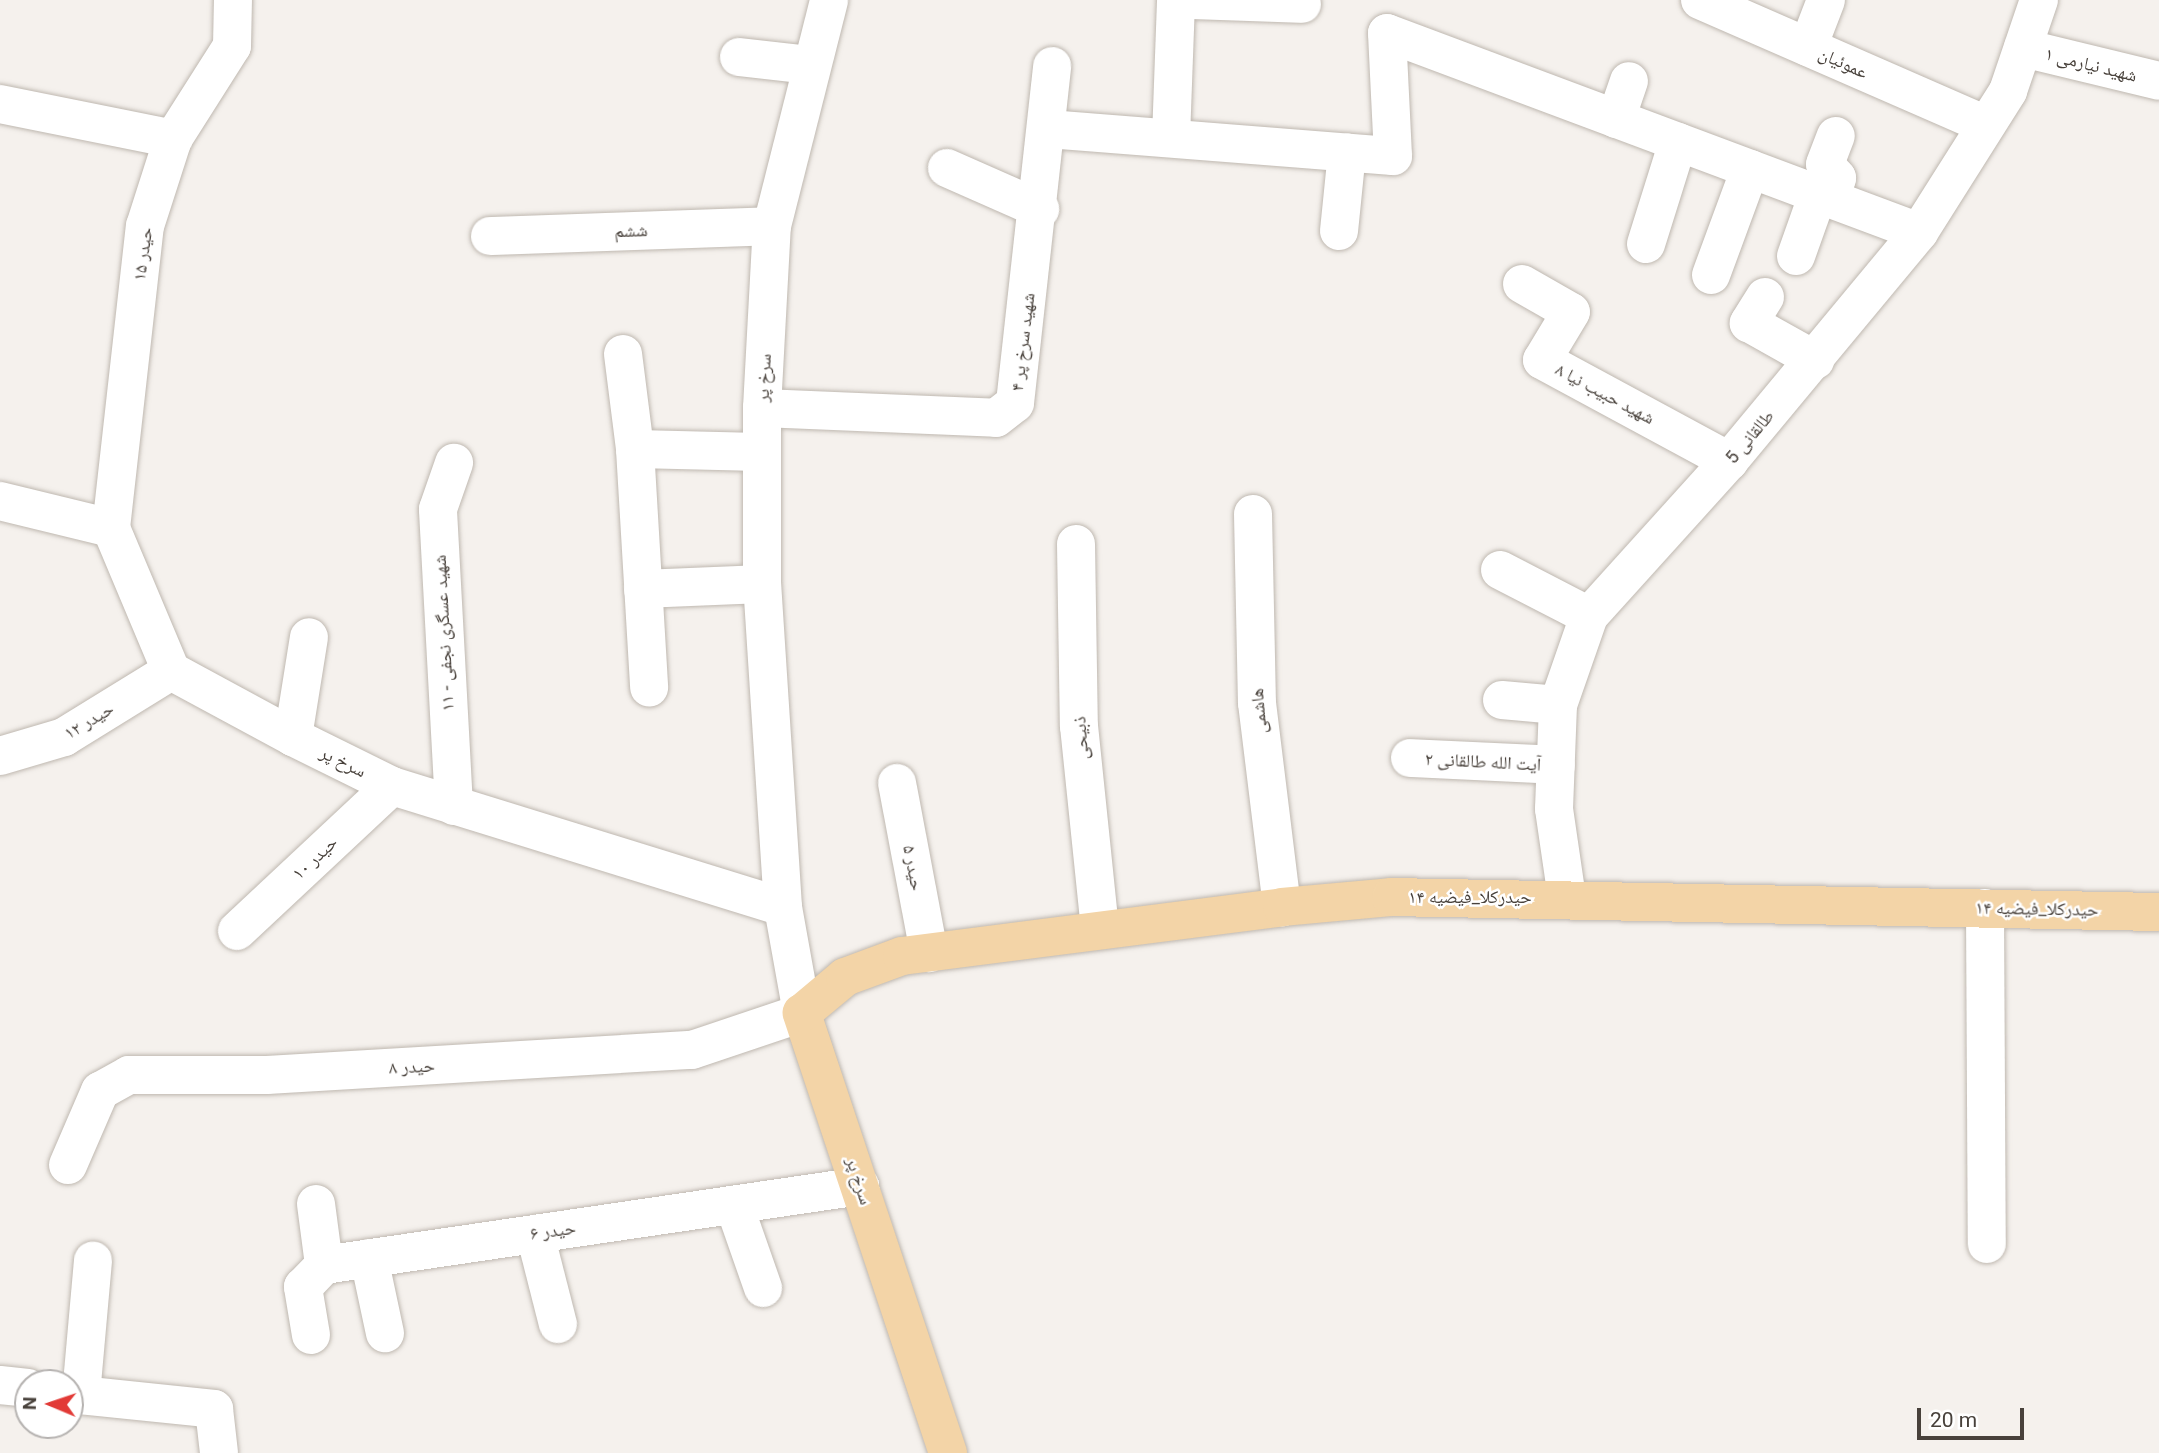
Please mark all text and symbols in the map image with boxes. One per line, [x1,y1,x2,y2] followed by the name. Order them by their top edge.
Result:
[1815,43,1871,83] street label: عموئیان
[2043,43,2139,87] street label: شهید نیارمی ۱
[614,220,648,242] street label: ششم
[129,226,157,282] street label: حیدر ۱۵
[1006,291,1040,393] street label: شهید سرخ پر ۴
[752,353,776,403] street label: سرخ پر
[1552,359,1658,429] street label: شهید حبیب نیا ۸
[1721,406,1779,468] street label: طالقانی 5
[429,554,459,712] street label: شهید عسگری نجفی - ۱۱
[1246,687,1272,735] street label: هاشمی
[60,698,118,744] street label: حیدر ۱۲
[1069,716,1093,760] street label: ذبیحی
[316,742,370,782] street label: سرخ پر
[1424,748,1542,776] street label: آیت الله طالقانی ۲
[288,832,342,884] street label: حیدر ۱۰
[898,843,928,893] street label: حیدر ۵
[1408,886,1532,908] street label: حیدرکلا_فیضیه ۱۴
[1975,897,2099,921] street label: حیدرکلا_فیضیه ۱۴
[388,1055,436,1079] street label: حیدر ۸
[841,1155,877,1207] street label: سرخ پر
[529,1217,577,1245] street label: حیدر ۶
[14,1369,84,1439] north arrow
[1921,1394,2028,1438] scale bar
[18,1396,41,1410] text: N
[1930,1408,1977,1432] text: 20 m

